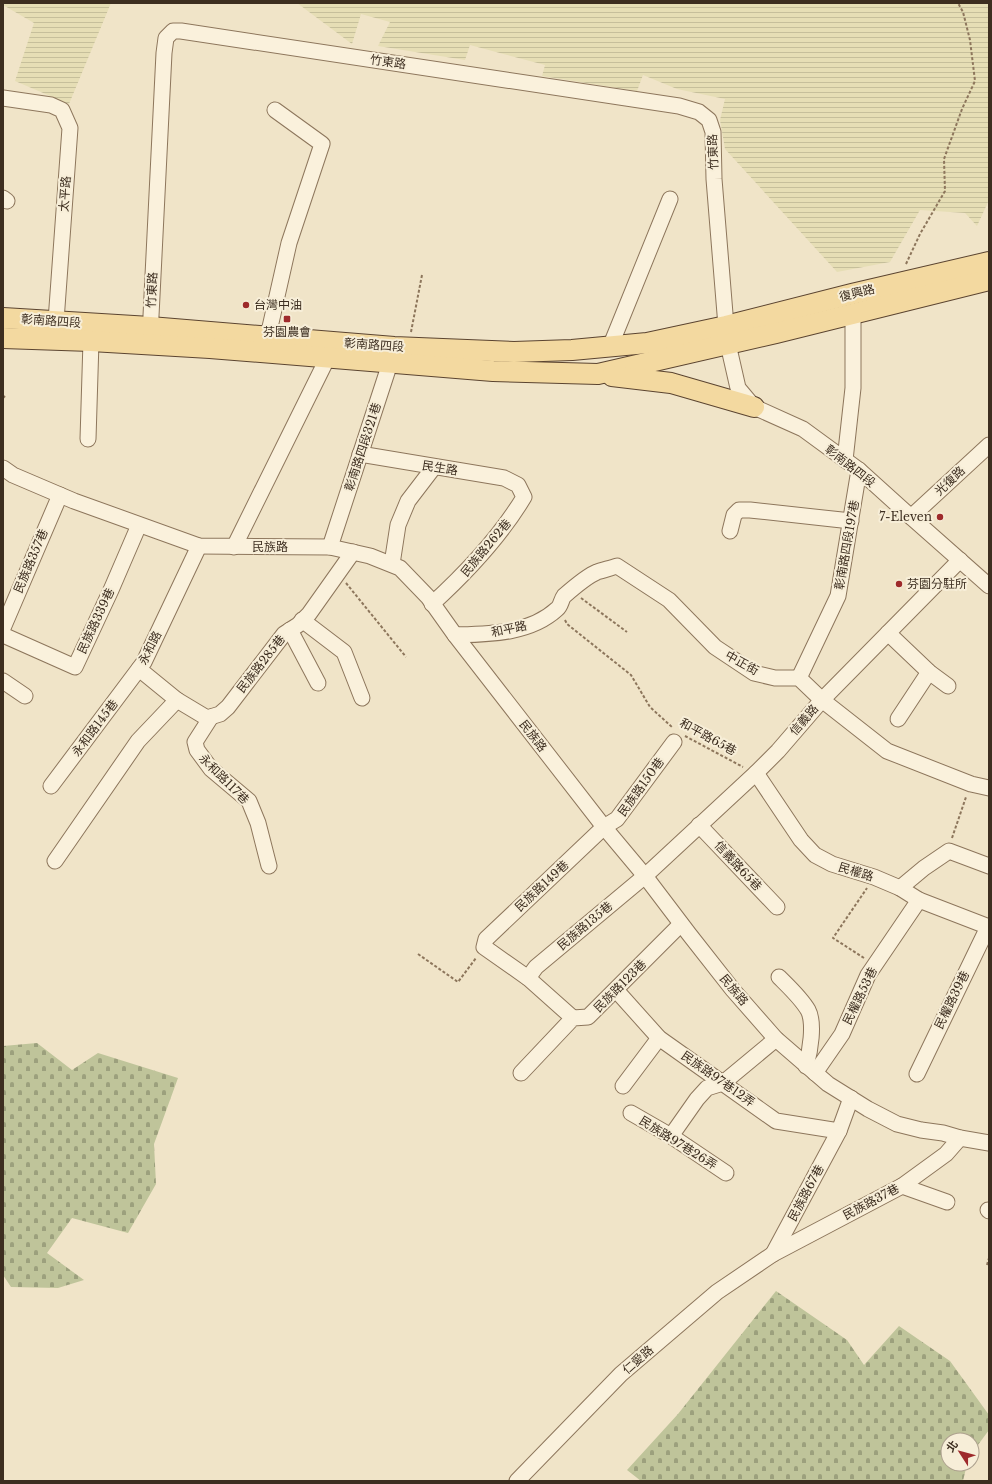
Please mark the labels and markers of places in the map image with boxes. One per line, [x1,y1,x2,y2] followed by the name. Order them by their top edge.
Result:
[254,297,302,312] place label: 台灣中油
[241,300,251,310] marker: 台灣中油
[282,314,292,324] marker: 芬園農會
[263,324,311,339] place label: 芬園農會
[879,509,932,524] place label: 7-Eleven
[935,512,945,522] marker: 7-Eleven
[907,576,967,591] place label: 芬園分駐所
[894,579,904,589] marker: 芬園分駐所

